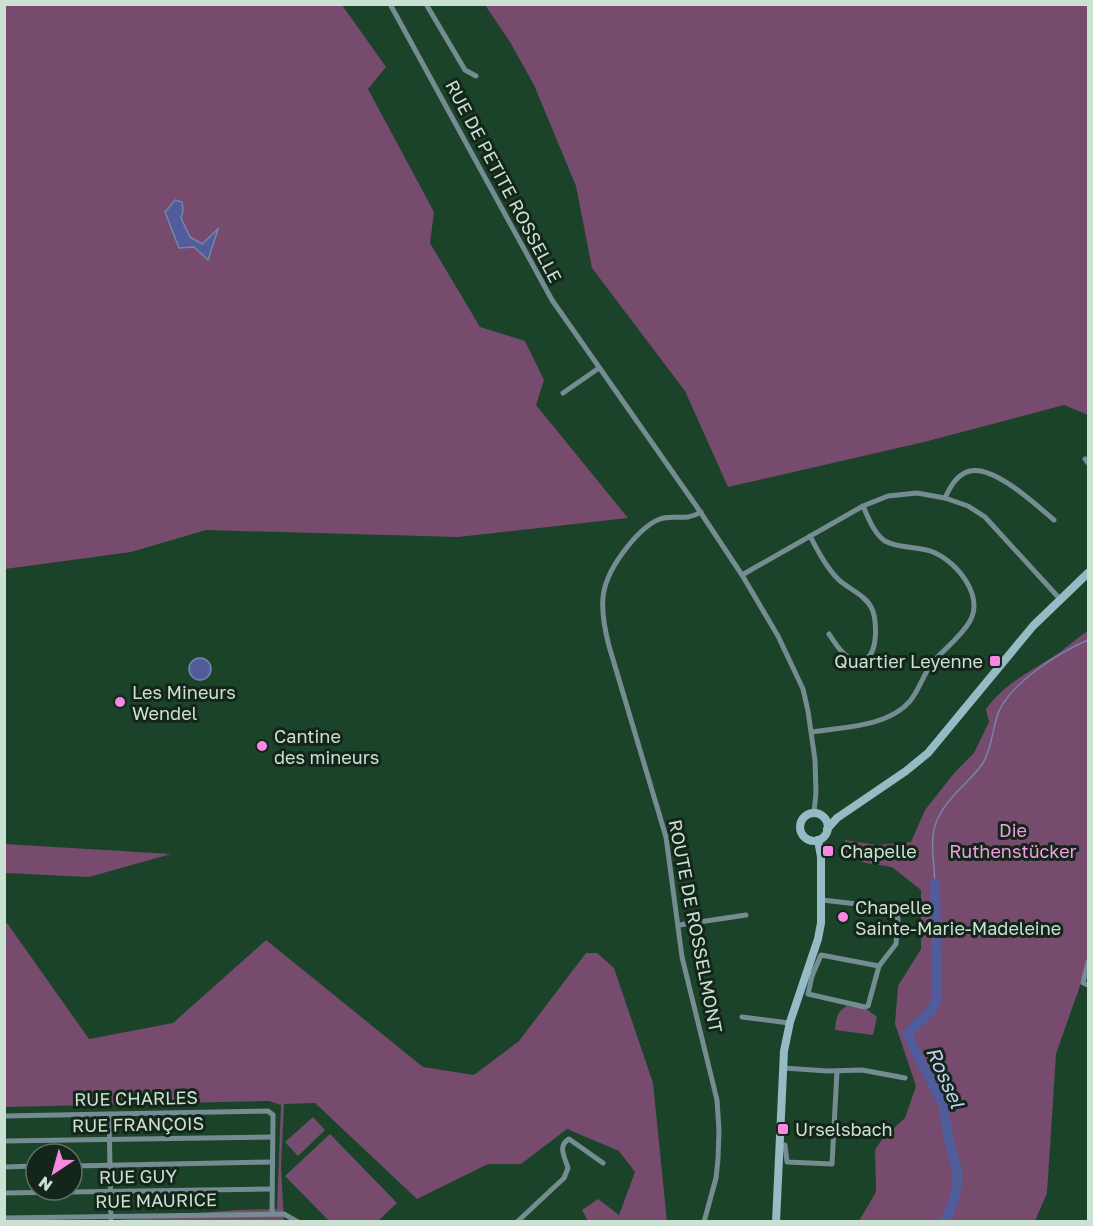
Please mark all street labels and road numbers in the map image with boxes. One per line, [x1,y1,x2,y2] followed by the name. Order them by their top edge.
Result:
[441,76,567,286] street label: RUE DE PETITE ROSSELLE
[665,817,727,1035] street label: ROUTE DE ROSSELMONT
[74,1086,198,1110] street label: RUE CHARLES
[72,1112,204,1136] street label: RUE FRANÇOIS
[99,1164,178,1188] street label: RUE GUY
[95,1188,217,1212] street label: RUE MAURICE

